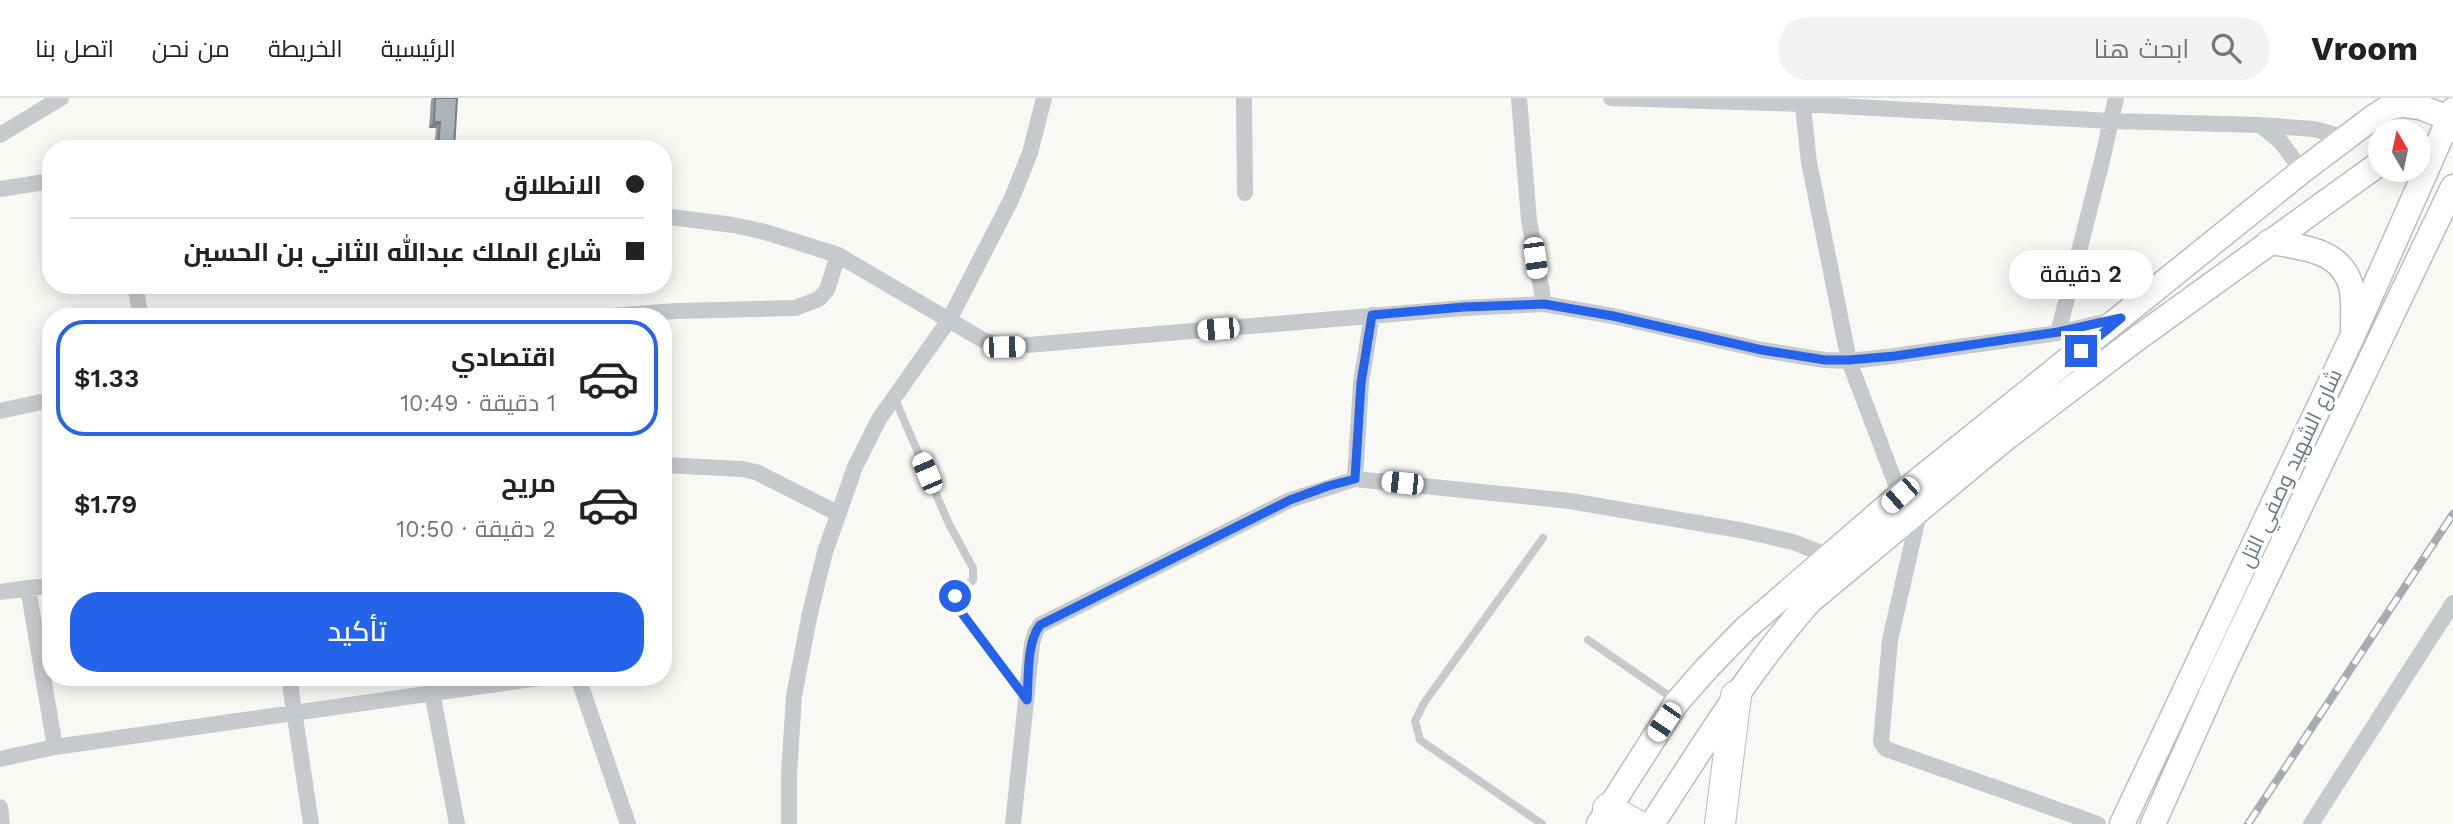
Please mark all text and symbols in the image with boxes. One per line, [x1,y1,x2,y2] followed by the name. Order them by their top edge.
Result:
[1779,17,2269,80] search box
[2207,29,2245,67] icon: search
[2311,29,2418,68] text: Vroom
[2094,34,2189,64] text: ابحث هنا
[35,35,114,63] text: اتصل بنا
[152,35,230,63] text: من نحن
[268,35,343,63] text: الخريطة
[381,35,456,63] text: الرئيسية
[2368,119,2431,182] north arrow
[2368,119,2431,182] map controls
[504,170,602,200] text: الانطلاق
[1522,236,1549,280] car
[183,237,602,267] text: شارع الملك عبدالله الثاني بن الحسين
[2009,250,2153,299] callout: 2 دقيقة
[2040,261,2122,288] text: 2 دقيقة
[1197,317,1240,341] car
[2065,335,2097,367] route end
[983,336,1026,358] car
[451,342,556,372] text: اقتصادي
[577,347,640,410] icon: car
[74,363,139,393] text: $1.33
[2233,365,2351,573] street label: شارع الشهيد وصفي التل
[400,390,556,417] text: 1 دقيقة · 10:49
[910,450,945,496] car
[501,468,556,498] text: مريح
[1381,470,1424,496] car
[577,473,640,536] icon: car
[1878,473,1923,517] car
[74,489,137,519] text: $1.79
[396,516,556,543] text: 2 دقيقة · 10:50
[939,580,971,612] route start
[70,592,644,672] button: تأكيد
[1644,699,1685,745] car

